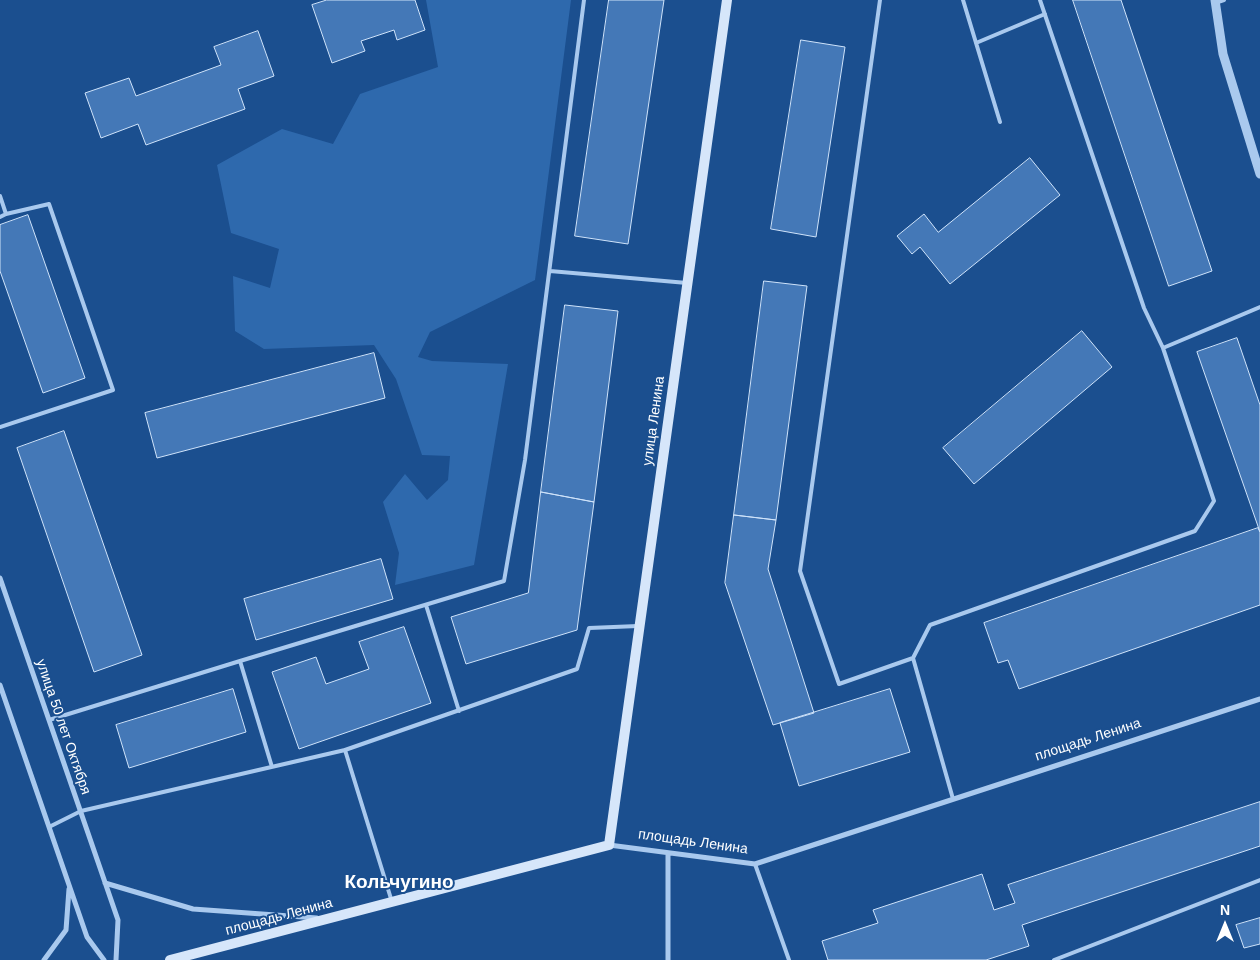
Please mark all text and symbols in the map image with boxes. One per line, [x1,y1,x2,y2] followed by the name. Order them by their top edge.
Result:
[639,375,669,467] street label: улица Ленина
[32,657,94,797] street label: улица 50 лет Октября
[1033,715,1143,765] street label: площадь Ленина
[637,826,749,858] street label: площадь Ленина
[344,872,454,894] district label: Кольчугино
[224,895,334,939] street label: площадь Ленина
[1200,900,1250,950] north arrow
[1220,902,1230,918] text: N

